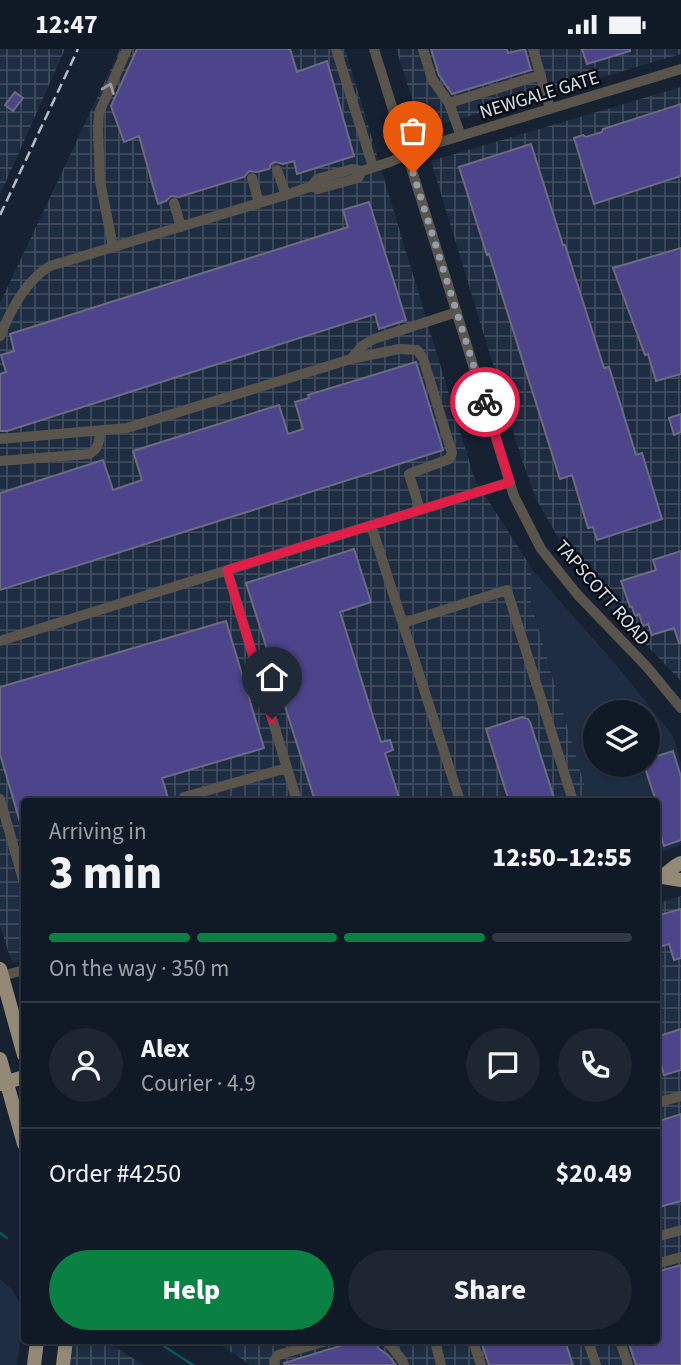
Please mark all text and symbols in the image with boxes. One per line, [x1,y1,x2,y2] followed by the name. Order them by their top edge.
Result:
[35,6,98,43] text: 12:47
[477,65,602,126] street label: NEWGALE GATE
[101,83,115,96] one-way arrow
[383,101,443,173] pin
[394,112,432,150] icon: bag
[450,367,520,437] courier
[466,383,504,421] icon: bike
[548,534,655,652] street label: TAPSCOTT ROAD
[242,647,302,719] pin
[253,658,291,696] icon: home
[583,700,660,777] map controls
[583,700,660,777] button: layers
[49,815,147,848] text: Arriving in
[492,839,632,876] text: 12:50–12:55
[49,841,162,906] text: 3 min
[49,952,229,985] text: On the way · 350 m
[49,1028,123,1102] button: person
[466,1028,540,1102] button: chat
[558,1028,632,1102] button: phone
[141,1030,190,1067] text: Alex
[141,1067,256,1100] text: Courier · 4.9
[49,1155,181,1192] text: Order #4250
[556,1155,632,1192] text: $20.49
[49,1250,334,1330] button: Help
[348,1250,632,1330] button: Share

